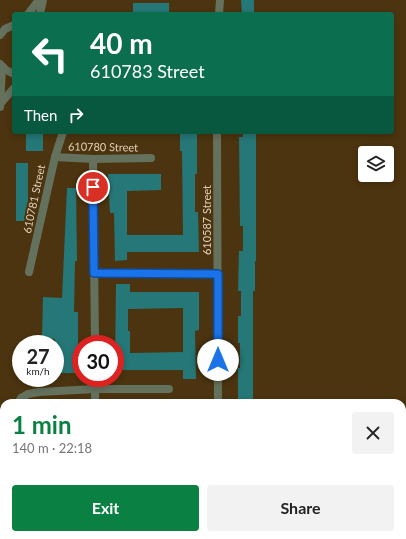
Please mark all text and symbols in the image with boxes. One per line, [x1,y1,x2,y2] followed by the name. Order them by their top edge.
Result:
[90,26,153,60] text: 40 m
[24,28,76,80] icon: left
[90,60,205,82] text: 610783 Street
[65,104,87,126] icon: right
[24,106,57,124] text: Then
[68,139,138,154] street label: 610780 Street
[358,146,394,182] map controls
[358,146,394,182] button: layers
[20,163,47,235] street label: 610781 Street
[76,170,110,204] pin
[82,176,104,198] icon: arrive
[200,185,213,255] street label: 610587 Street
[72,335,124,387] speed limit sign: 30
[197,339,239,381] position arrow
[26,344,50,368] text: 27
[26,365,50,377] text: km/h
[12,410,72,439] text: 1 min
[352,412,394,454] button: close
[12,440,92,456] text: 140 m · 22:18
[12,485,199,531] button: Exit
[207,485,394,531] button: Share

